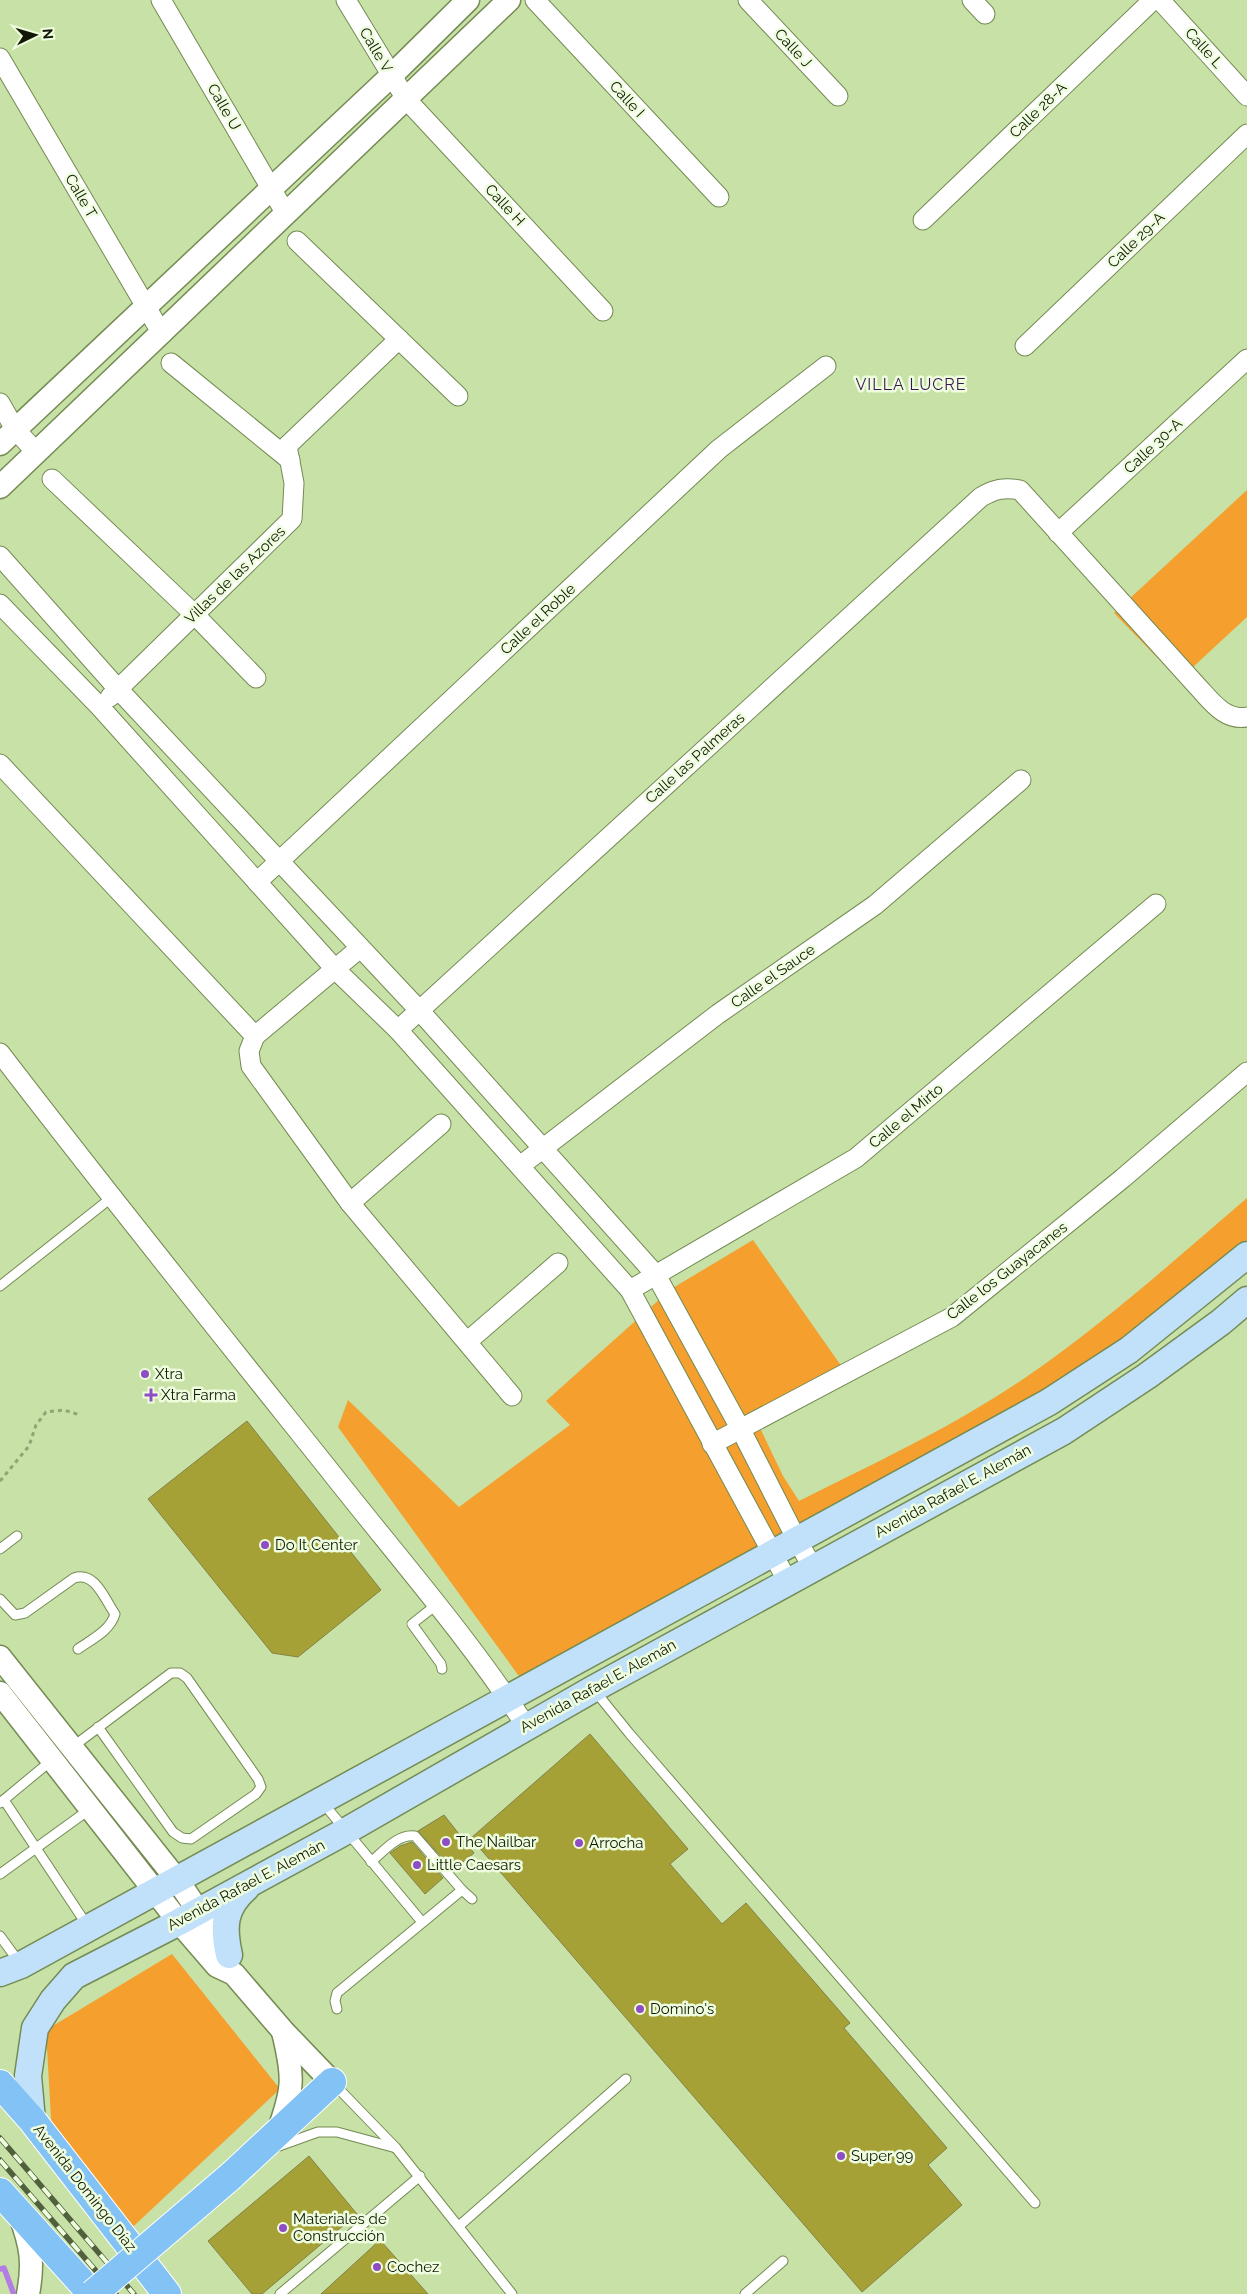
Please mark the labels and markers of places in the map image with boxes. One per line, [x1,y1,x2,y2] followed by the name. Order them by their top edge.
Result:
[155,1365,183,1383] place label: Xtra
[139,1368,151,1380] marker: Xtra
[161,1386,236,1404] place label: Xtra Farma
[145,1389,157,1401] marker: Xtra Farma
[275,1536,358,1554] place label: Do It Center
[259,1539,271,1551] marker: Do It Center
[456,1833,537,1851] place label: The Nailbar
[589,1834,644,1852] place label: Arrocha
[440,1836,452,1848] marker: The Nailbar
[573,1837,585,1849] marker: Arrocha
[427,1856,521,1874] place label: Little Caesars
[411,1859,423,1871] marker: Little Caesars
[650,2000,714,2018] place label: Domino's
[634,2003,646,2015] marker: Domino's
[851,2147,914,2165] place label: Super 99
[835,2150,847,2162] marker: Super 99
[293,2210,387,2245] place label: Materiales de Construcción
[277,2222,289,2234] marker: Materiales de Construcción
[387,2258,439,2276] place label: Cochez
[371,2261,383,2273] marker: Cochez

